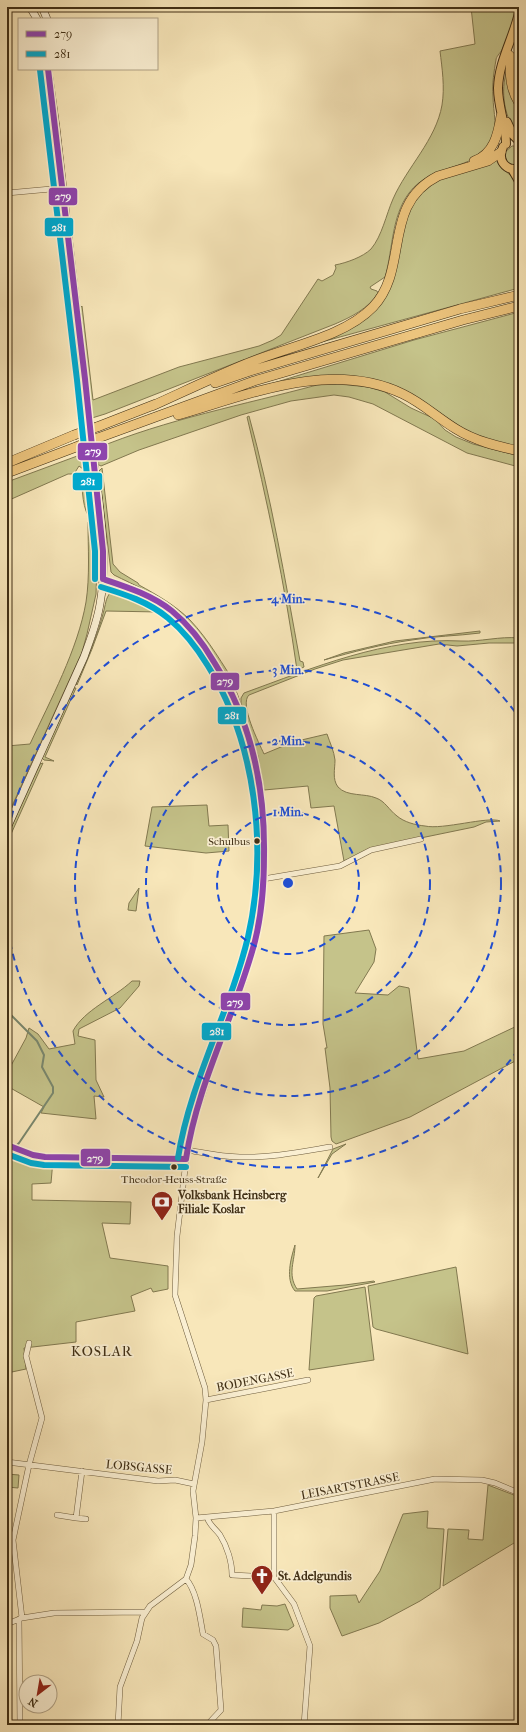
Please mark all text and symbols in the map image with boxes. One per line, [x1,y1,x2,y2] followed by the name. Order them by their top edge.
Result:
[18,18,158,70] legend
[54,27,72,41] text: 279
[54,47,70,61] text: 281
[48,187,78,206] line badge: 279
[55,190,72,203] text: 279
[44,217,74,237] line badge: 281
[51,221,67,234] text: 281
[77,442,108,461] line badge: 279
[85,445,102,458] text: 279
[72,472,103,491] line badge: 281
[80,475,96,488] text: 281
[270,592,305,607] text: 4 Min.
[272,663,304,678] text: 3 Min.
[210,672,240,691] line badge: 279
[217,675,234,688] text: 279
[217,706,247,725] line badge: 281
[224,709,240,722] text: 281
[272,734,305,748] text: 2 Min.
[273,805,304,819] text: 1 Min.
[208,835,250,848] place label: Schulbus
[252,836,262,846] marker: Schulbus
[281,876,295,890] centre of rings
[220,992,251,1011] line badge: 279
[227,996,244,1009] text: 279
[201,1022,232,1041] line badge: 281
[209,1025,225,1038] text: 281
[80,1148,111,1167] line badge: 279
[87,1152,104,1165] text: 279
[169,1162,179,1172] marker: Theodor-Heuss-Straße
[121,1173,227,1186] place label: Theodor-Heuss-Straße
[177,1188,287,1216] place label: Volksbank Heinsberg Filiale Koslar
[149,1189,175,1222] bank icon: Volksbank Heinsberg Filiale Koslar
[71,1343,133,1360] district label: KOSLAR
[215,1366,295,1394] street label: BODENGASSE
[105,1457,173,1477] street label: LOBSGASSE
[300,1470,400,1502] street label: LEISARTSTRASSE
[249,1563,275,1596] church icon: St. Adelgundis
[278,1569,352,1584] place label: St. Adelgundis
[18,1674,58,1714] north arrow
[26,1694,40,1710] text: N

